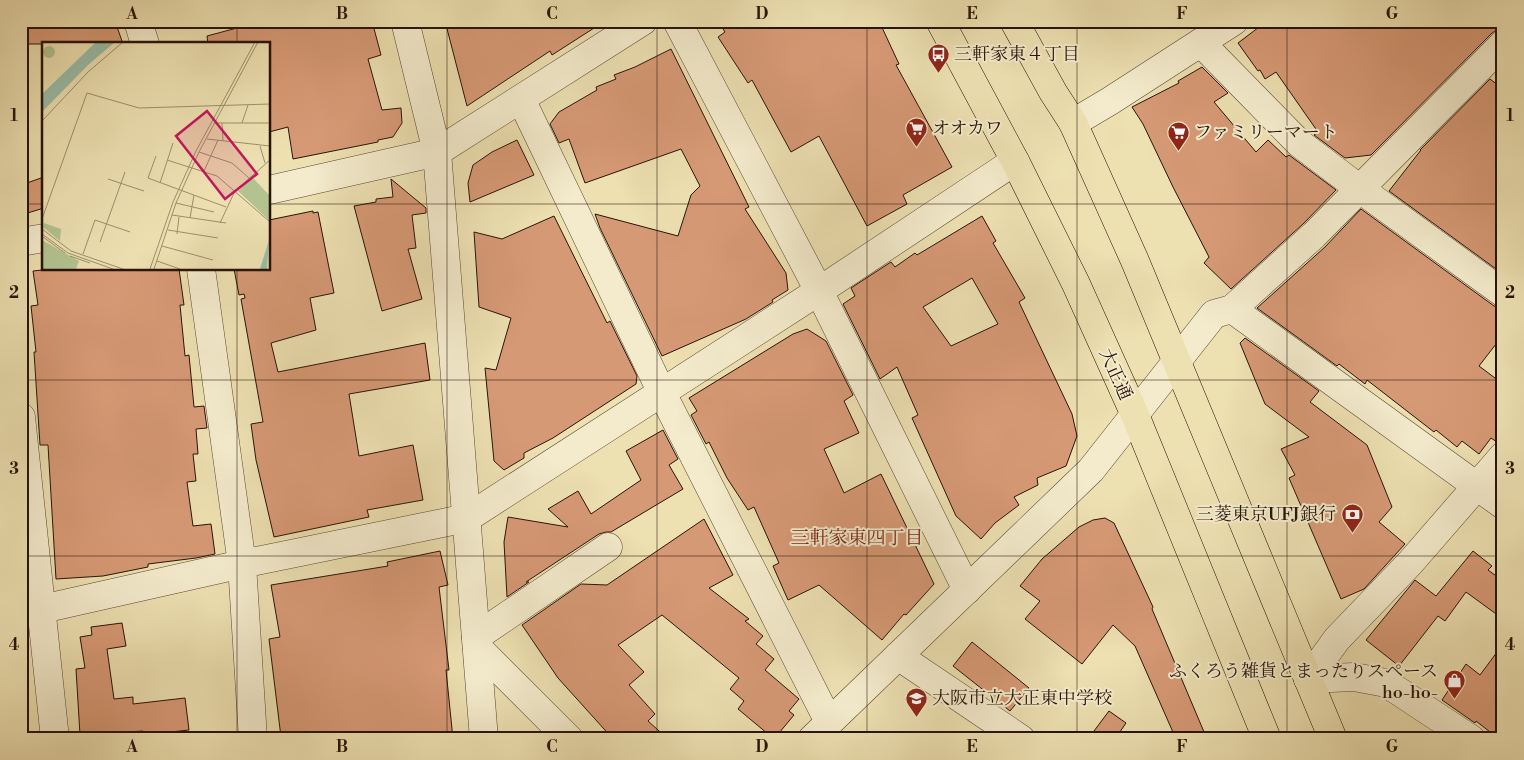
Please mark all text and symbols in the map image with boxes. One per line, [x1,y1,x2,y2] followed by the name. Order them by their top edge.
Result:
[125,4,138,24] text: A
[336,4,348,24] text: B
[546,4,558,24] text: C
[756,4,769,24] text: D
[966,4,978,24] text: E
[1176,4,1188,24] text: F
[1386,4,1399,24] text: G
[42,42,270,270] inset map
[926,42,950,73] bus stop icon: 三軒家東４丁目
[954,43,1080,66] place label: 三軒家東４丁目
[10,106,18,126] text: 1
[1506,106,1514,126] text: 1
[904,116,928,147] supermarket icon: オオカワ
[932,117,1003,140] place label: オオカワ
[1166,120,1190,151] supermarket icon: ファミリーマート
[1194,121,1338,144] place label: ファミリーマート
[9,283,19,303] text: 2
[1505,283,1515,303] text: 2
[1094,345,1137,404] street label: 大正通
[9,459,19,479] text: 3
[1505,459,1515,479] text: 3
[1340,502,1364,533] bank icon: 三菱東京UFJ銀行
[1196,503,1336,526] place label: 三菱東京UFJ銀行
[790,526,924,550] district label: 三軒家東四丁目
[9,635,20,655] text: 4
[1505,635,1516,655] text: 4
[1169,660,1438,704] place label: ふくろう雑貨とまったりスペース ho-ho-
[1442,669,1466,700] shop icon: ふくろう雑貨とまったりスペース ho-ho-
[904,686,928,717] school or university icon: 大阪市立大正東中学校
[932,687,1112,710] place label: 大阪市立大正東中学校
[125,737,138,757] text: A
[336,737,348,757] text: B
[546,737,558,757] text: C
[756,737,769,757] text: D
[966,737,978,757] text: E
[1176,737,1188,757] text: F
[1386,737,1399,757] text: G

